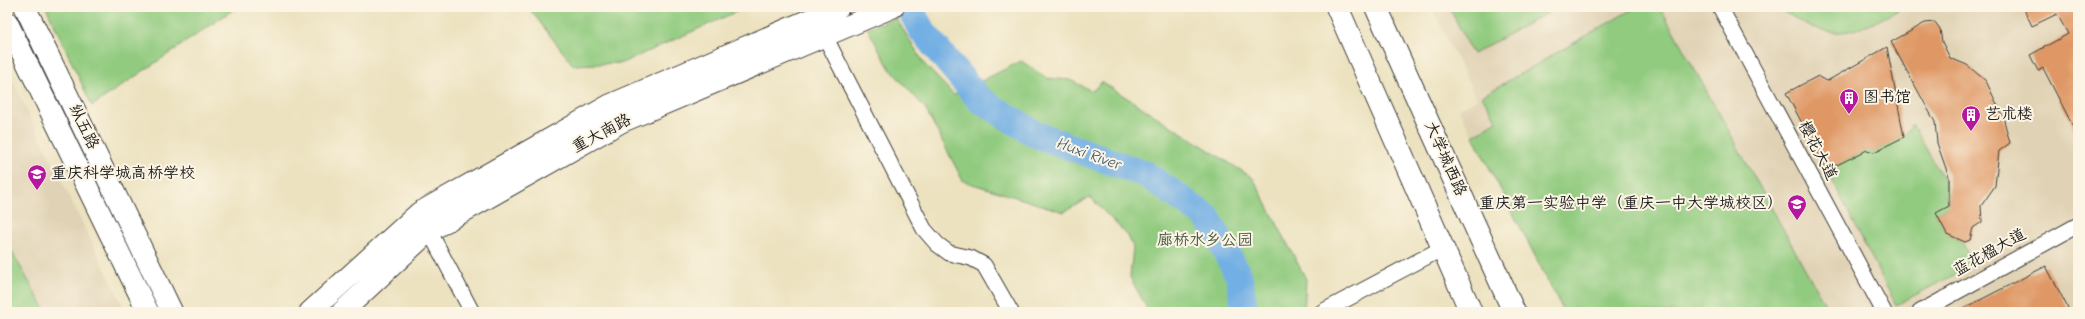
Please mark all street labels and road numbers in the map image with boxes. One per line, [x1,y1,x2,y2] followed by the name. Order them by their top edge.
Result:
[62,100,104,154] street label: 纵五路
[568,108,636,160] street label: 重大南路
[1791,117,1843,185] street label: 樱花大道
[1418,118,1472,200] street label: 大学城西路
[1949,223,2031,283] street label: 蓝花楹大道

